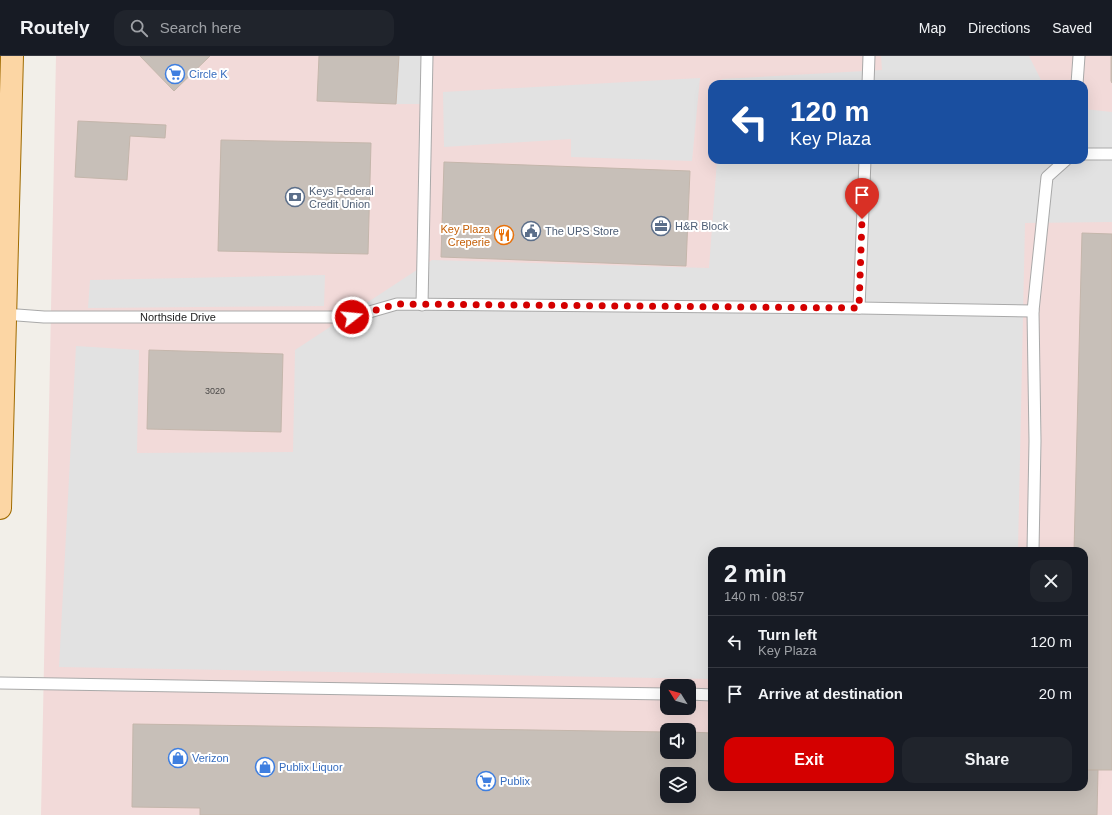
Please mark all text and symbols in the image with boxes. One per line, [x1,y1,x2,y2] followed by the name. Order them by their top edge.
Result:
[114,10,394,46] search box
[20,17,90,38] text: Routely
[128,17,150,39] icon: search
[160,19,241,36] text: Search here
[919,20,946,36] text: Map
[968,20,1030,36] text: Directions
[1052,20,1092,36] text: Saved
[164,63,186,85] supermarket icon: Circle K
[189,68,228,80] place label: Circle K
[724,96,776,148] icon: left
[790,96,869,127] text: 120 m
[790,129,871,149] text: Key Plaza
[845,178,879,219] pin
[851,184,873,206] icon: arrive
[309,185,374,210] place label: Keys Federal Credit Union
[284,186,306,208] bank icon: Keys Federal Credit Union
[650,215,672,237] office icon: H&R Block
[520,220,542,242] public building icon: The UPS Store
[675,220,729,232] place label: H&R Block
[440,223,491,248] place label: Key Plaza Creperie
[493,224,515,246] restaurant icon: Key Plaza Creperie
[545,225,619,237] place label: The UPS Store
[331,296,373,338] position arrow
[140,311,216,323] street label: Northside Drive
[205,386,225,396] house number: 3020
[724,560,787,587] text: 2 min
[1030,560,1072,602] button: close
[724,589,804,604] text: 140 m · 08:57
[758,626,817,643] text: Turn left
[724,631,746,653] icon: left
[1030,633,1072,650] text: 120 m
[758,643,817,658] text: Key Plaza
[660,679,696,715] north arrow
[660,679,696,803] map controls
[724,683,746,705] icon: arrive
[758,685,903,702] text: Arrive at destination
[1039,685,1072,702] text: 20 m
[660,723,696,759] button: sound
[724,737,894,783] button: Exit
[902,737,1072,783] button: Share
[167,747,189,769] shop icon: Verizon
[192,752,229,764] place label: Verizon
[254,756,276,778] shop icon: Publix Liquor
[279,761,343,773] place label: Publix Liquor
[660,767,696,803] button: layers
[475,770,497,792] supermarket icon: Publix
[500,775,530,787] place label: Publix

